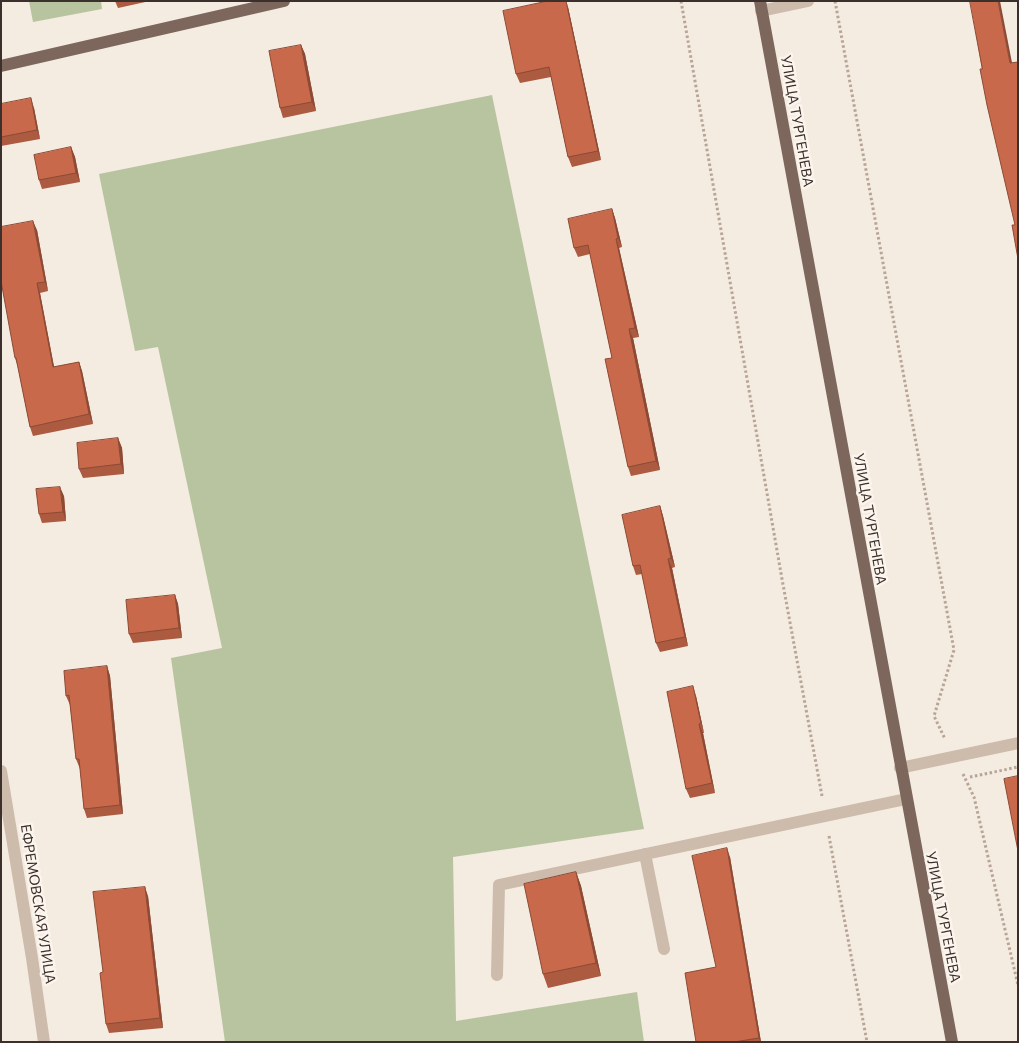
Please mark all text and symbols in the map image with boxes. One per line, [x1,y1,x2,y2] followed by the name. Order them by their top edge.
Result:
[777,54,817,188] street label: УЛИЦА ТУРГЕНЕВА
[850,452,890,586] street label: УЛИЦА ТУРГЕНЕВА
[17,823,59,985] street label: ЕФРЕМОВСКАЯ УЛИЦА
[922,850,964,984] street label: УЛИЦА ТУРГЕНЕВА

